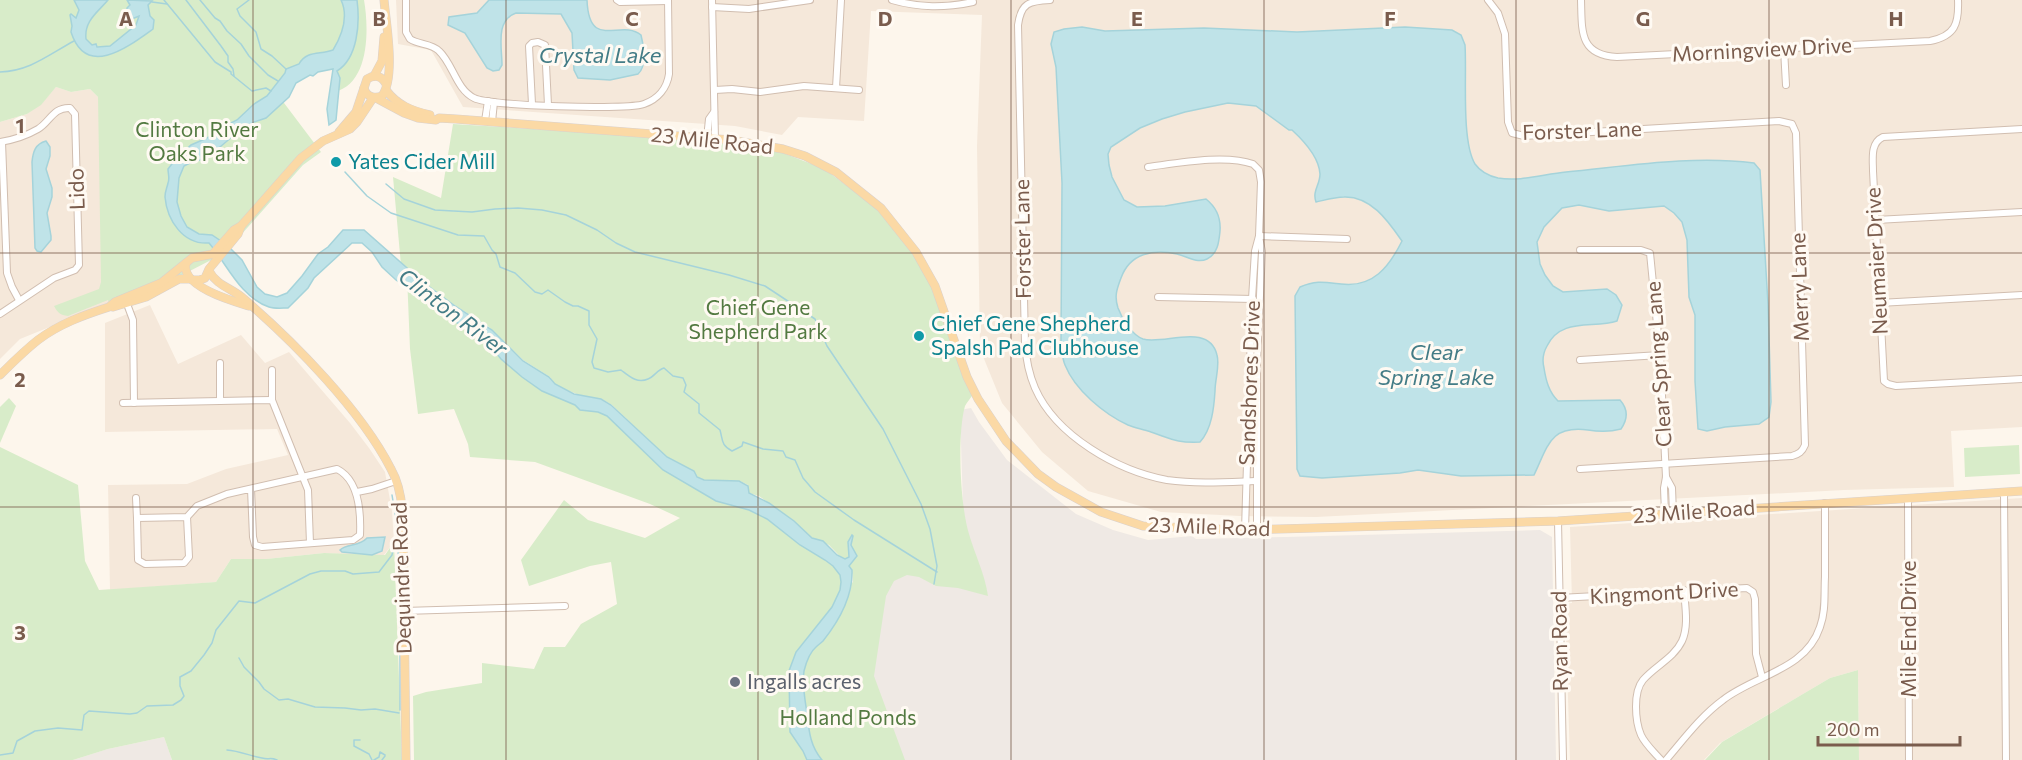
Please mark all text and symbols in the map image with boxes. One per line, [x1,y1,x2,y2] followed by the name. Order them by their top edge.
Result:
[119,6,133,30] text: A
[372,6,386,30] text: B
[625,6,639,30] text: C
[878,6,892,30] text: D
[1131,6,1143,30] text: E
[1384,6,1396,30] text: F
[1636,6,1650,30] text: G
[1889,6,1904,30] text: H
[1671,31,1853,66] street label: Morningview Drive
[539,41,662,68] water label: Crystal Lake
[15,113,25,137] text: 1
[1522,115,1642,144] street label: Forster Lane
[135,116,259,165] park label: Clinton River Oaks Park
[650,121,774,158] street label: 23 Mile Road
[348,148,495,173] place label: Yates Cider Mill
[329,155,343,169] marker: Yates Cider Mill
[62,168,89,211] street label: Lido
[1008,179,1035,299] street label: Forster Lane
[1859,187,1892,335] street label: Neumaier Drive
[1784,232,1813,342] street label: Merry Lane
[393,262,514,362] water label: Clinton River
[1639,280,1676,448] street label: Clear Spring Lane
[688,294,828,343] park label: Chief Gene Shepherd Park
[1233,300,1264,466] street label: Sandshores Drive
[931,310,1139,359] place label: Chief Gene Shepherd Spalsh Pad Clubhouse
[912,329,926,343] marker: Chief Gene Shepherd Spalsh Pad Clubhouse
[1378,338,1495,390] water label: Clear Spring Lake
[14,367,26,391] text: 2
[1632,494,1756,527] street label: 23 Mile Road
[385,502,416,655] street label: Dequindre Road
[1147,511,1271,540] street label: 23 Mile Road
[1895,560,1920,698] street label: Mile End Drive
[1589,575,1739,608] street label: Kingmont Drive
[1545,590,1572,692] street label: Ryan Road
[14,620,26,644] text: 3
[747,668,861,693] place label: Ingalls acres
[728,675,742,689] marker: Ingalls acres
[779,704,917,729] park label: Holland Ponds
[1818,709,1960,747] scale bar
[1827,718,1880,740] text: 200 m

